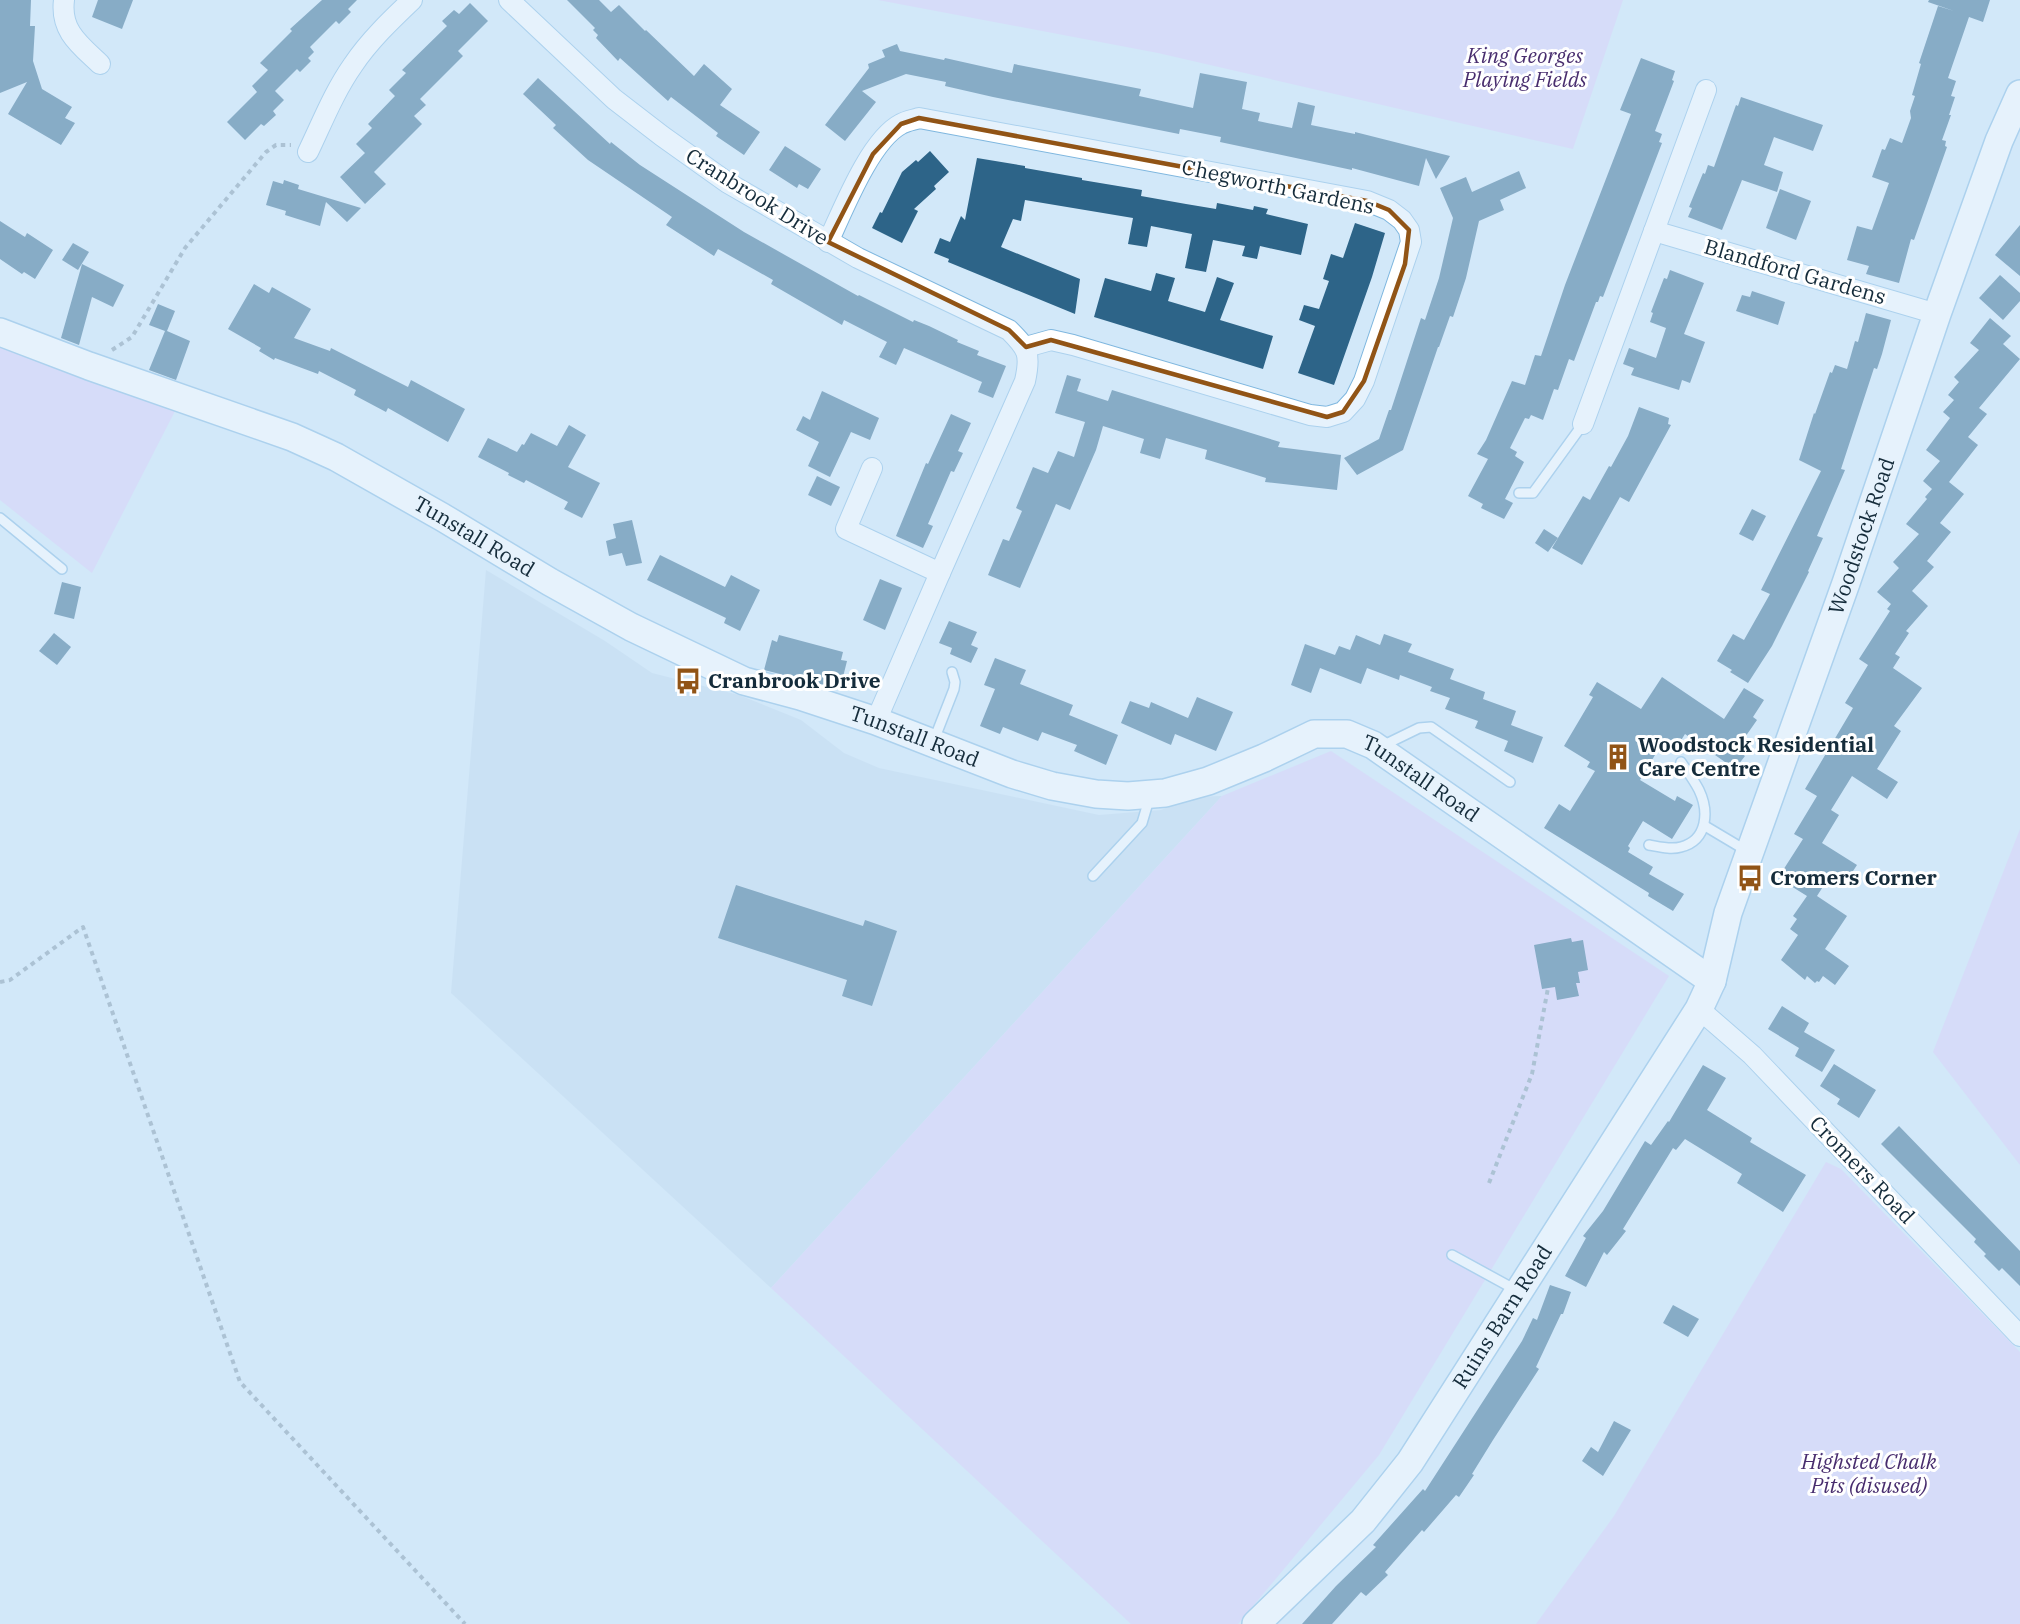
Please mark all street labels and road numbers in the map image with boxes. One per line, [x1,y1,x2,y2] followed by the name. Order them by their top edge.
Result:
[681,141,834,251] street label: Cranbrook Drive
[1179,152,1377,220] street label: Chegworth Gardens
[1701,232,1889,310] street label: Blandford Gardens
[1821,453,1901,618] street label: Woodstock Road
[409,489,540,583] street label: Tunstall Road
[847,698,984,773] street label: Tunstall Road
[1359,727,1485,828] street label: Tunstall Road
[1804,1109,1922,1230] street label: Cromers Road
[1445,1239,1558,1394] street label: Ruins Barn Road

